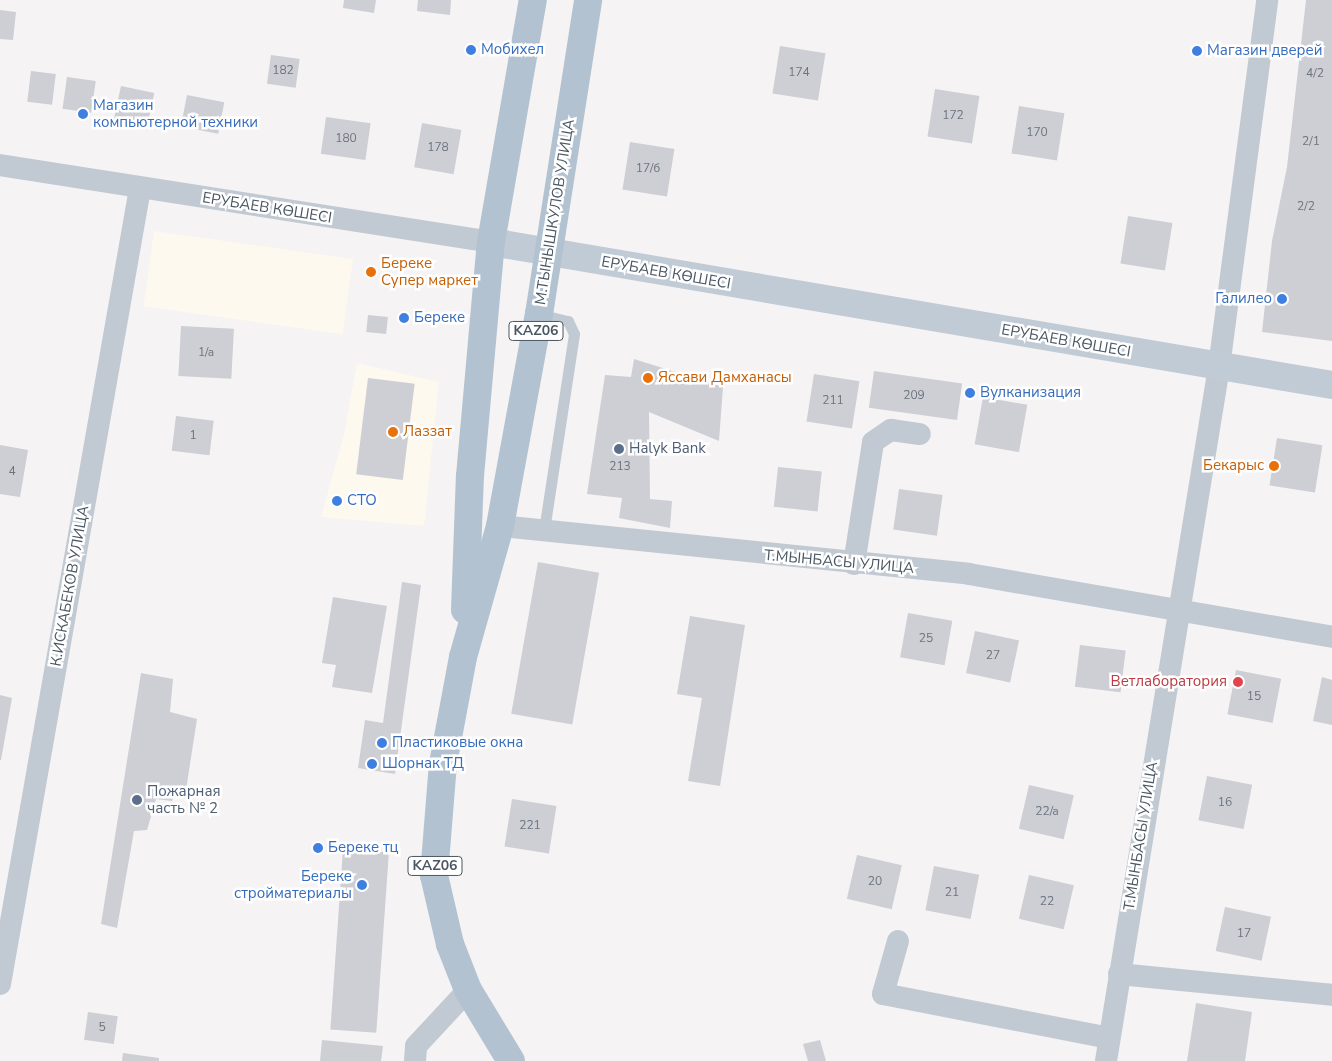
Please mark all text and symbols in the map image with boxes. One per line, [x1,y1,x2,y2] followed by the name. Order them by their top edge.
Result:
[481,41,544,59] place label: Мобихел
[1207,42,1322,60] place label: Магазин дверей
[465,44,477,56] marker: Мобихел
[1191,45,1203,57] marker: Магазин дверей
[272,64,294,78] house number: 182
[788,66,810,80] house number: 174
[1306,67,1324,81] house number: 4/2
[93,96,258,131] place label: Магазин компьютерной техники
[77,108,89,120] marker: Магазин компьютерной техники
[942,109,964,123] house number: 172
[531,118,579,306] street label: М.ТЫНЫШКУЛОВ УЛИЦА
[1026,126,1048,140] house number: 170
[335,132,357,146] house number: 180
[1302,135,1320,149] house number: 2/1
[427,141,449,155] house number: 178
[636,162,660,176] house number: 17/б
[201,189,333,227] street label: ЕРУБАЕВ КӨШЕСІ
[1297,200,1315,214] house number: 2/2
[600,253,732,293] street label: ЕРУБАЕВ КӨШЕСІ
[381,254,478,289] place label: Береке Супер маркет
[365,266,377,278] marker: Береке Супер маркет
[1215,290,1272,308] place label: Галилео
[1276,293,1288,305] marker: Галилео
[414,309,465,327] place label: Береке
[398,312,410,324] marker: Береке
[508,320,564,342] road number: KАZ06
[1000,321,1132,361] street label: ЕРУБАЕВ КӨШЕСІ
[198,346,214,360] house number: 1/a
[658,369,792,387] place label: Яссави Дамханасы
[642,372,654,384] marker: Яссави Дамханасы
[980,384,1081,402] place label: Вулканизация
[964,387,976,399] marker: Вулканизация
[903,389,925,403] house number: 209
[822,394,844,408] house number: 211
[403,423,452,441] place label: Лаззат
[387,426,399,438] marker: Лаззат
[189,429,197,443] house number: 1
[629,440,706,458] place label: Halyk Bank
[613,443,625,455] marker: Halyk Bank
[1203,457,1264,475] place label: Бекарыс
[609,460,631,474] house number: 213
[1268,460,1280,472] marker: Бекарыс
[8,465,16,479] house number: 4
[347,492,377,510] place label: СТО
[331,495,343,507] marker: СТО
[47,504,93,668] street label: К.ИСКАБЕКОВ УЛИЦА
[763,546,915,578] street label: Т.МЫНБАСЫ УЛИЦА
[919,632,933,646] house number: 25
[986,649,1000,663] house number: 27
[1111,673,1227,691] place label: Ветлаборатория
[1231,675,1245,689] marker: Ветлаборатория
[1247,690,1261,704] house number: 15
[392,734,523,752] place label: Пластиковые окна
[376,737,388,749] marker: Пластиковые окна
[382,755,464,773] place label: Шорнак ТД
[366,758,378,770] marker: Шорнак ТД
[1120,760,1162,912] street label: Т.МЫНБАСЫ УЛИЦА
[147,782,221,817] place label: Пожарная часть № 2
[131,794,143,806] marker: Пожарная часть № 2
[1218,796,1232,810] house number: 16
[1035,805,1059,819] house number: 22/а
[519,819,541,833] house number: 221
[328,839,399,857] place label: Береке тц
[312,842,324,854] marker: Береке тц
[408,854,462,878] road number: KАZ06
[234,867,352,902] place label: Береке стройматериалы
[868,875,882,889] house number: 20
[356,879,368,891] marker: Береке стройматериалы
[945,886,959,900] house number: 21
[1040,895,1054,909] house number: 22
[1237,927,1251,941] house number: 17
[98,1021,106,1035] house number: 5

